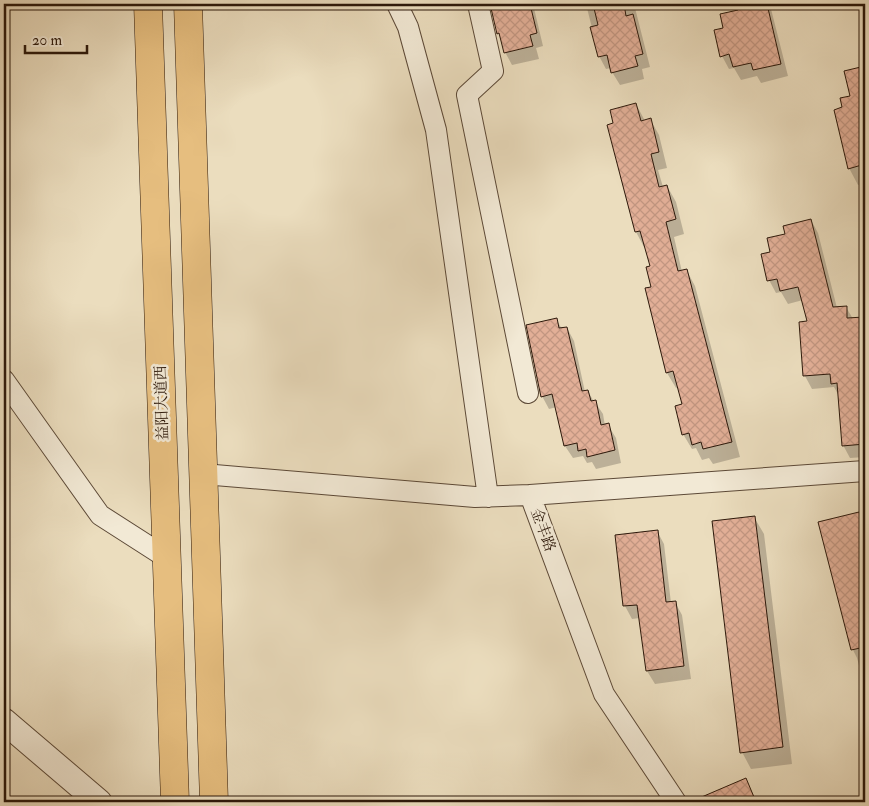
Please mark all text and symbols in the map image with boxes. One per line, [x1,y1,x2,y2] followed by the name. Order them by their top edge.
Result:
[25,22,88,54] scale bar
[32,31,62,50] text: 20 m
[151,365,173,441] street label: 益阳大道西
[526,506,560,554] street label: 金丰路

